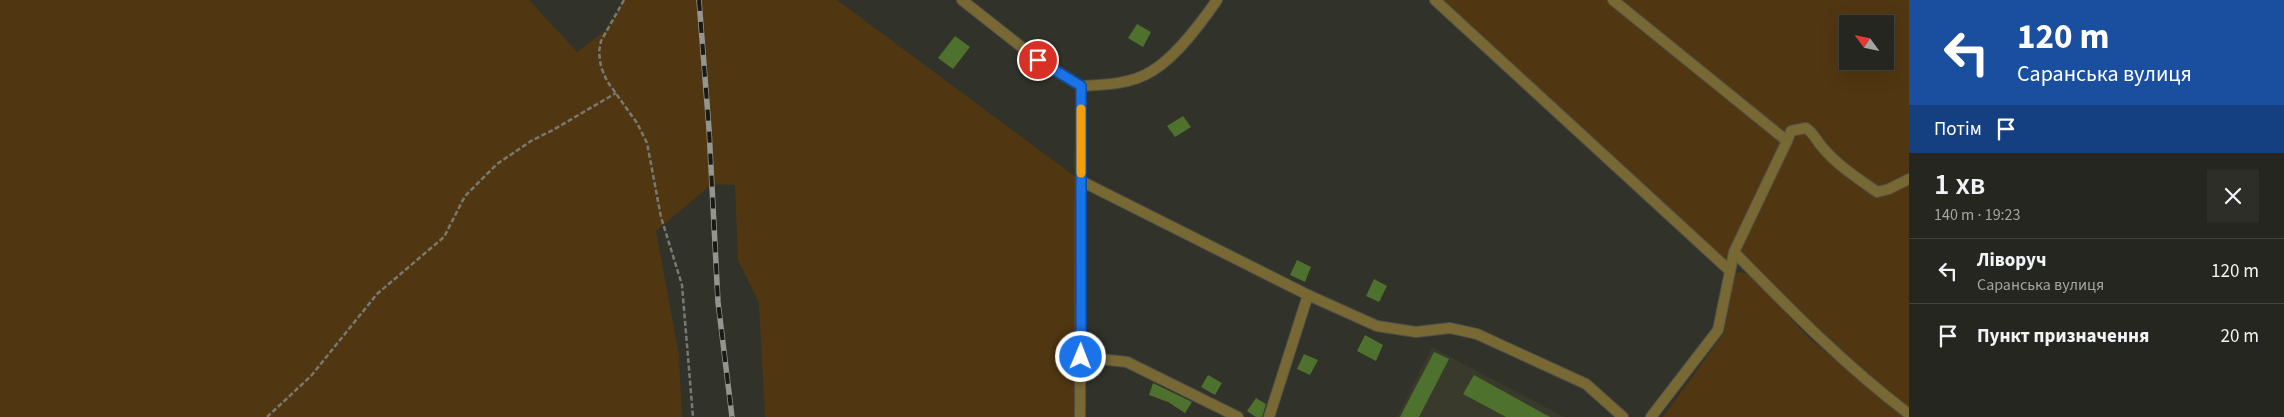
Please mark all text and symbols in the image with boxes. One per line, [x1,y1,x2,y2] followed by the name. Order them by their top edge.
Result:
[2017,12,2109,62] text: 120 m
[1839,15,1894,70] north arrow
[1839,15,1894,70] map controls
[1934,20,1999,85] icon: left
[1017,39,1059,81] pin
[1024,46,1052,74] icon: arrive
[2017,58,2192,90] text: Саранська вулиця
[1992,115,2020,143] icon: arrive
[1934,116,1982,143] text: Потім
[1934,163,1985,206] text: 1 хв
[2207,170,2259,222] button: close
[1934,204,2021,226] text: 140 m · 19:23
[1977,247,2046,274] text: Ліворуч
[1934,257,1962,285] icon: left
[2211,258,2259,285] text: 120 m
[1977,274,2104,296] text: Саранська вулиця
[1934,322,1962,350] icon: arrive
[1977,323,2149,350] text: Пункт призначення
[2221,323,2259,350] text: 20 m
[1054,330,1106,382] position arrow

